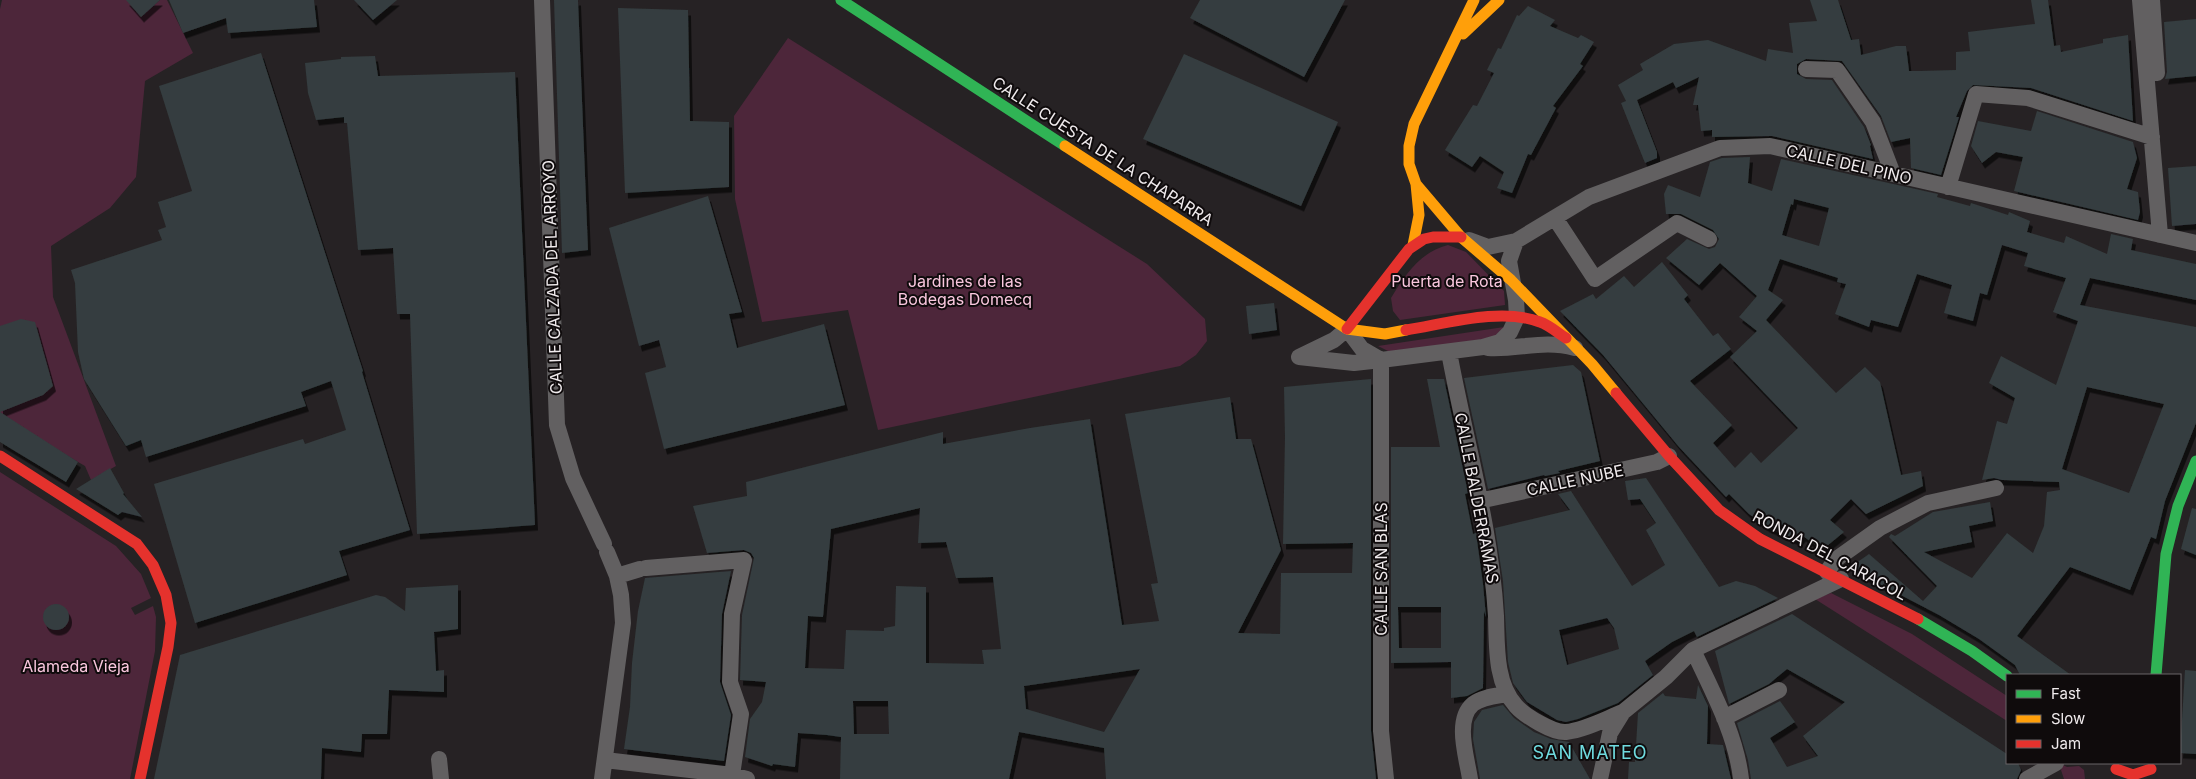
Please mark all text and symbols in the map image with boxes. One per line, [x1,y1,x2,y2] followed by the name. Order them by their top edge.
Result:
[989,72,1217,230] street label: CALLE CUESTA DE LA CHAPARRA
[1784,140,1914,188] street label: CALLE DEL PINO
[538,160,566,394] street label: CALLE CALZADA DEL ARROYO
[898,271,1032,309] park label: Jardines de las Bodegas Domecq
[1391,271,1503,291] park label: Puerta de Rota
[1451,411,1503,585] street label: CALLE BALDERRAMAS
[1525,460,1625,500] street label: CALLE NUBE
[1371,502,1391,636] street label: CALLE SAN BLAS
[1749,506,1911,604] street label: RONDA DEL CARACOL
[22,656,130,676] park label: Alameda Vieja
[2006,674,2181,764] legend
[2051,684,2081,703] text: Fast
[2051,709,2085,728] text: Slow
[2051,734,2081,753] text: Jam
[1533,742,1647,763] district label: SAN MATEO

